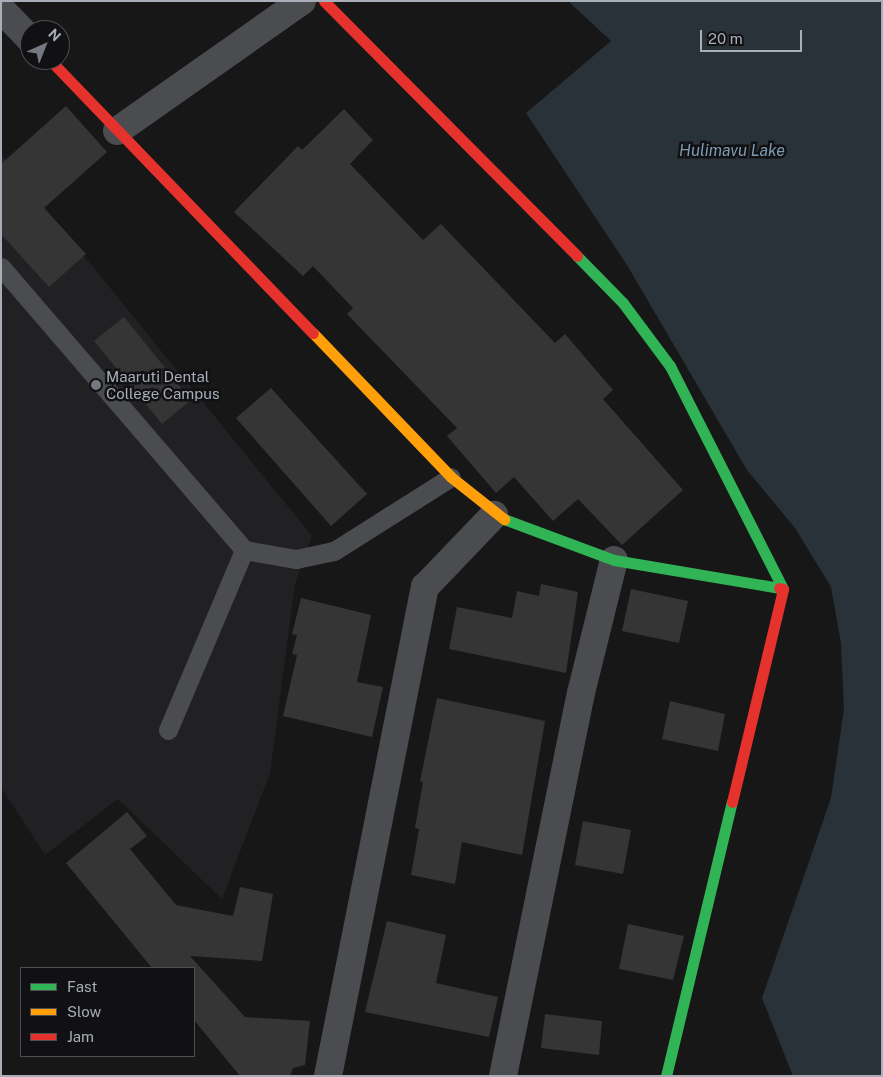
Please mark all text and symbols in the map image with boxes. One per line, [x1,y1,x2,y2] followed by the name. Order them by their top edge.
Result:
[20,20,70,70] north arrow
[703,20,806,52] scale bar
[45,25,64,44] text: N
[708,30,743,47] text: 20 m
[679,141,785,161] water label: Hulimavu Lake
[106,367,220,402] place label: Maaruti Dental College Campus
[90,379,102,391] marker: Maaruti Dental College Campus
[20,967,195,1057] legend
[67,978,97,995] text: Fast
[67,1003,101,1020] text: Slow
[67,1028,94,1045] text: Jam

